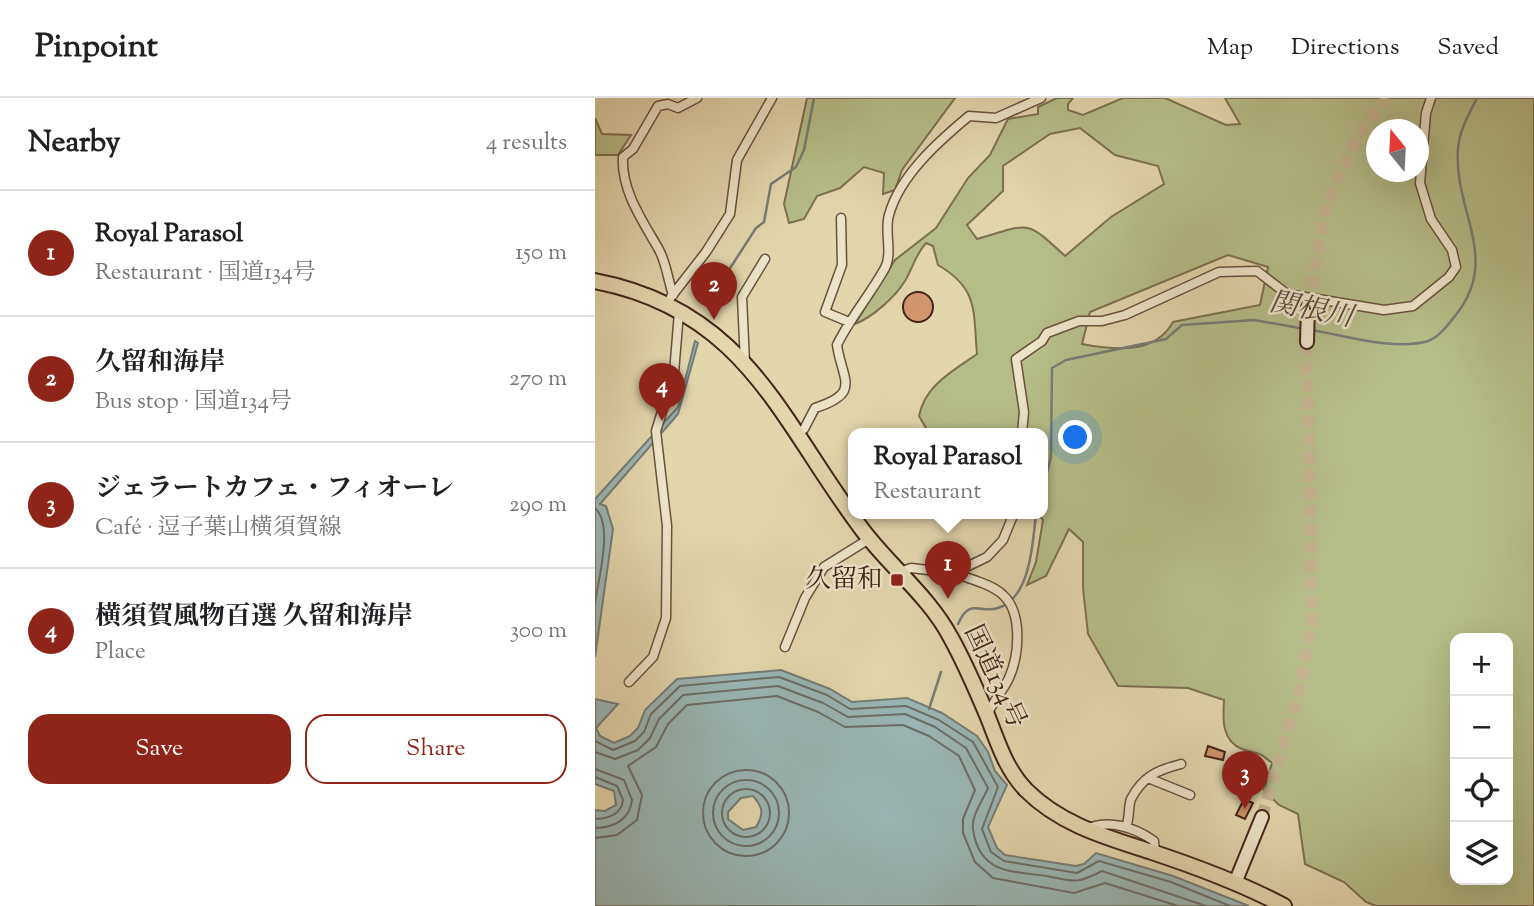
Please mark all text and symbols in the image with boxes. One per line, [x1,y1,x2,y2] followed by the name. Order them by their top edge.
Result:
[35,24,158,72] text: Pinpoint
[1207,31,1253,65] text: Map
[1291,31,1399,65] text: Directions
[1437,31,1499,65] text: Saved
[1366,119,1429,182] north arrow
[28,122,120,165] text: Nearby
[486,127,567,160] text: 4 results
[95,216,243,253] text: Royal Parasol
[47,237,55,270] text: 1
[515,237,567,270] text: 150 m
[95,257,316,290] text: Restaurant · 国道134号
[691,262,737,320] pin: 2
[1266,283,1359,339] water label: 関根川
[95,345,225,382] text: 久留和海岸
[46,363,56,396] text: 2
[509,363,567,396] text: 270 m
[639,363,685,421] pin: 4
[95,386,292,419] text: Bus stop · 国道134号
[1058,420,1092,454] your location
[848,428,1048,519] popup
[874,439,1022,476] text: Royal Parasol
[95,471,454,508] text: ジェラートカフェ・フィオーレ
[874,476,981,509] text: Restaurant
[46,489,56,522] text: 3
[509,489,567,522] text: 290 m
[95,512,342,545] text: Café · 逗子葉山横須賀線
[925,541,971,599] pin: 1
[805,562,883,599] place label: 久留和
[889,572,905,588] marker: 久留和
[95,599,413,636] text: 横須賀風物百選 久留和海岸
[45,615,57,648] text: 4
[510,615,567,648] text: 300 m
[954,619,1034,735] street label: 国道134号
[1450,633,1513,885] map controls
[1450,633,1513,696] button: +
[95,636,146,669] text: Place
[1450,696,1513,759] button: −
[28,714,291,784] button: Save
[305,714,567,784] button: Share
[1222,751,1268,809] pin: 3
[1450,759,1513,822] button: locate
[1450,822,1513,885] button: layers

